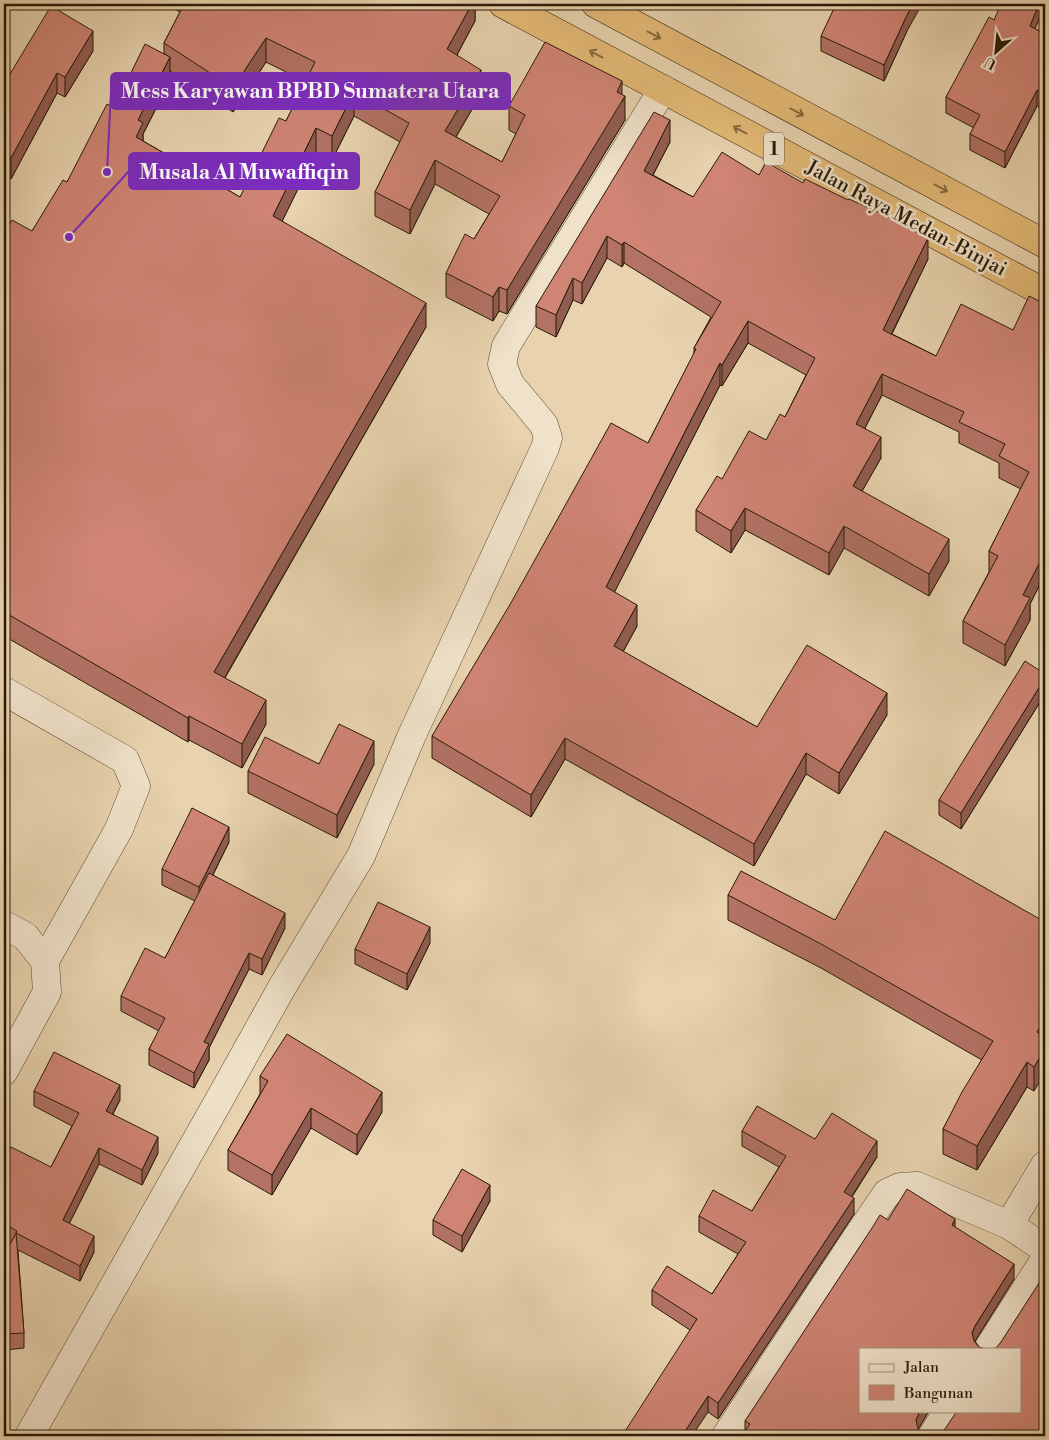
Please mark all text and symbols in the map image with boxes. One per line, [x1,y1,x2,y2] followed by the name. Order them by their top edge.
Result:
[972,28,1022,78] north arrow
[647,30,662,40] one-way arrow
[589,49,604,59] one-way arrow
[981,52,999,73] text: U
[111,73,510,109] callout: Mess Karyawan BPBD Sumatera Utara
[121,79,500,105] text: Mess Karyawan BPBD Sumatera Utara
[790,107,805,117] one-way arrow
[733,125,747,135] one-way arrow
[764,132,784,166] road number: 1
[129,153,359,189] callout: Musala Al Muwaffiqin
[800,155,1011,283] street label: Jalan Raya Medan-Binjai
[139,160,349,186] text: Musala Al Muwaffiqin
[933,184,948,193] one-way arrow
[859,1348,1022,1412] legend
[903,1358,939,1377] text: Jalan
[903,1384,973,1403] text: Bangunan

